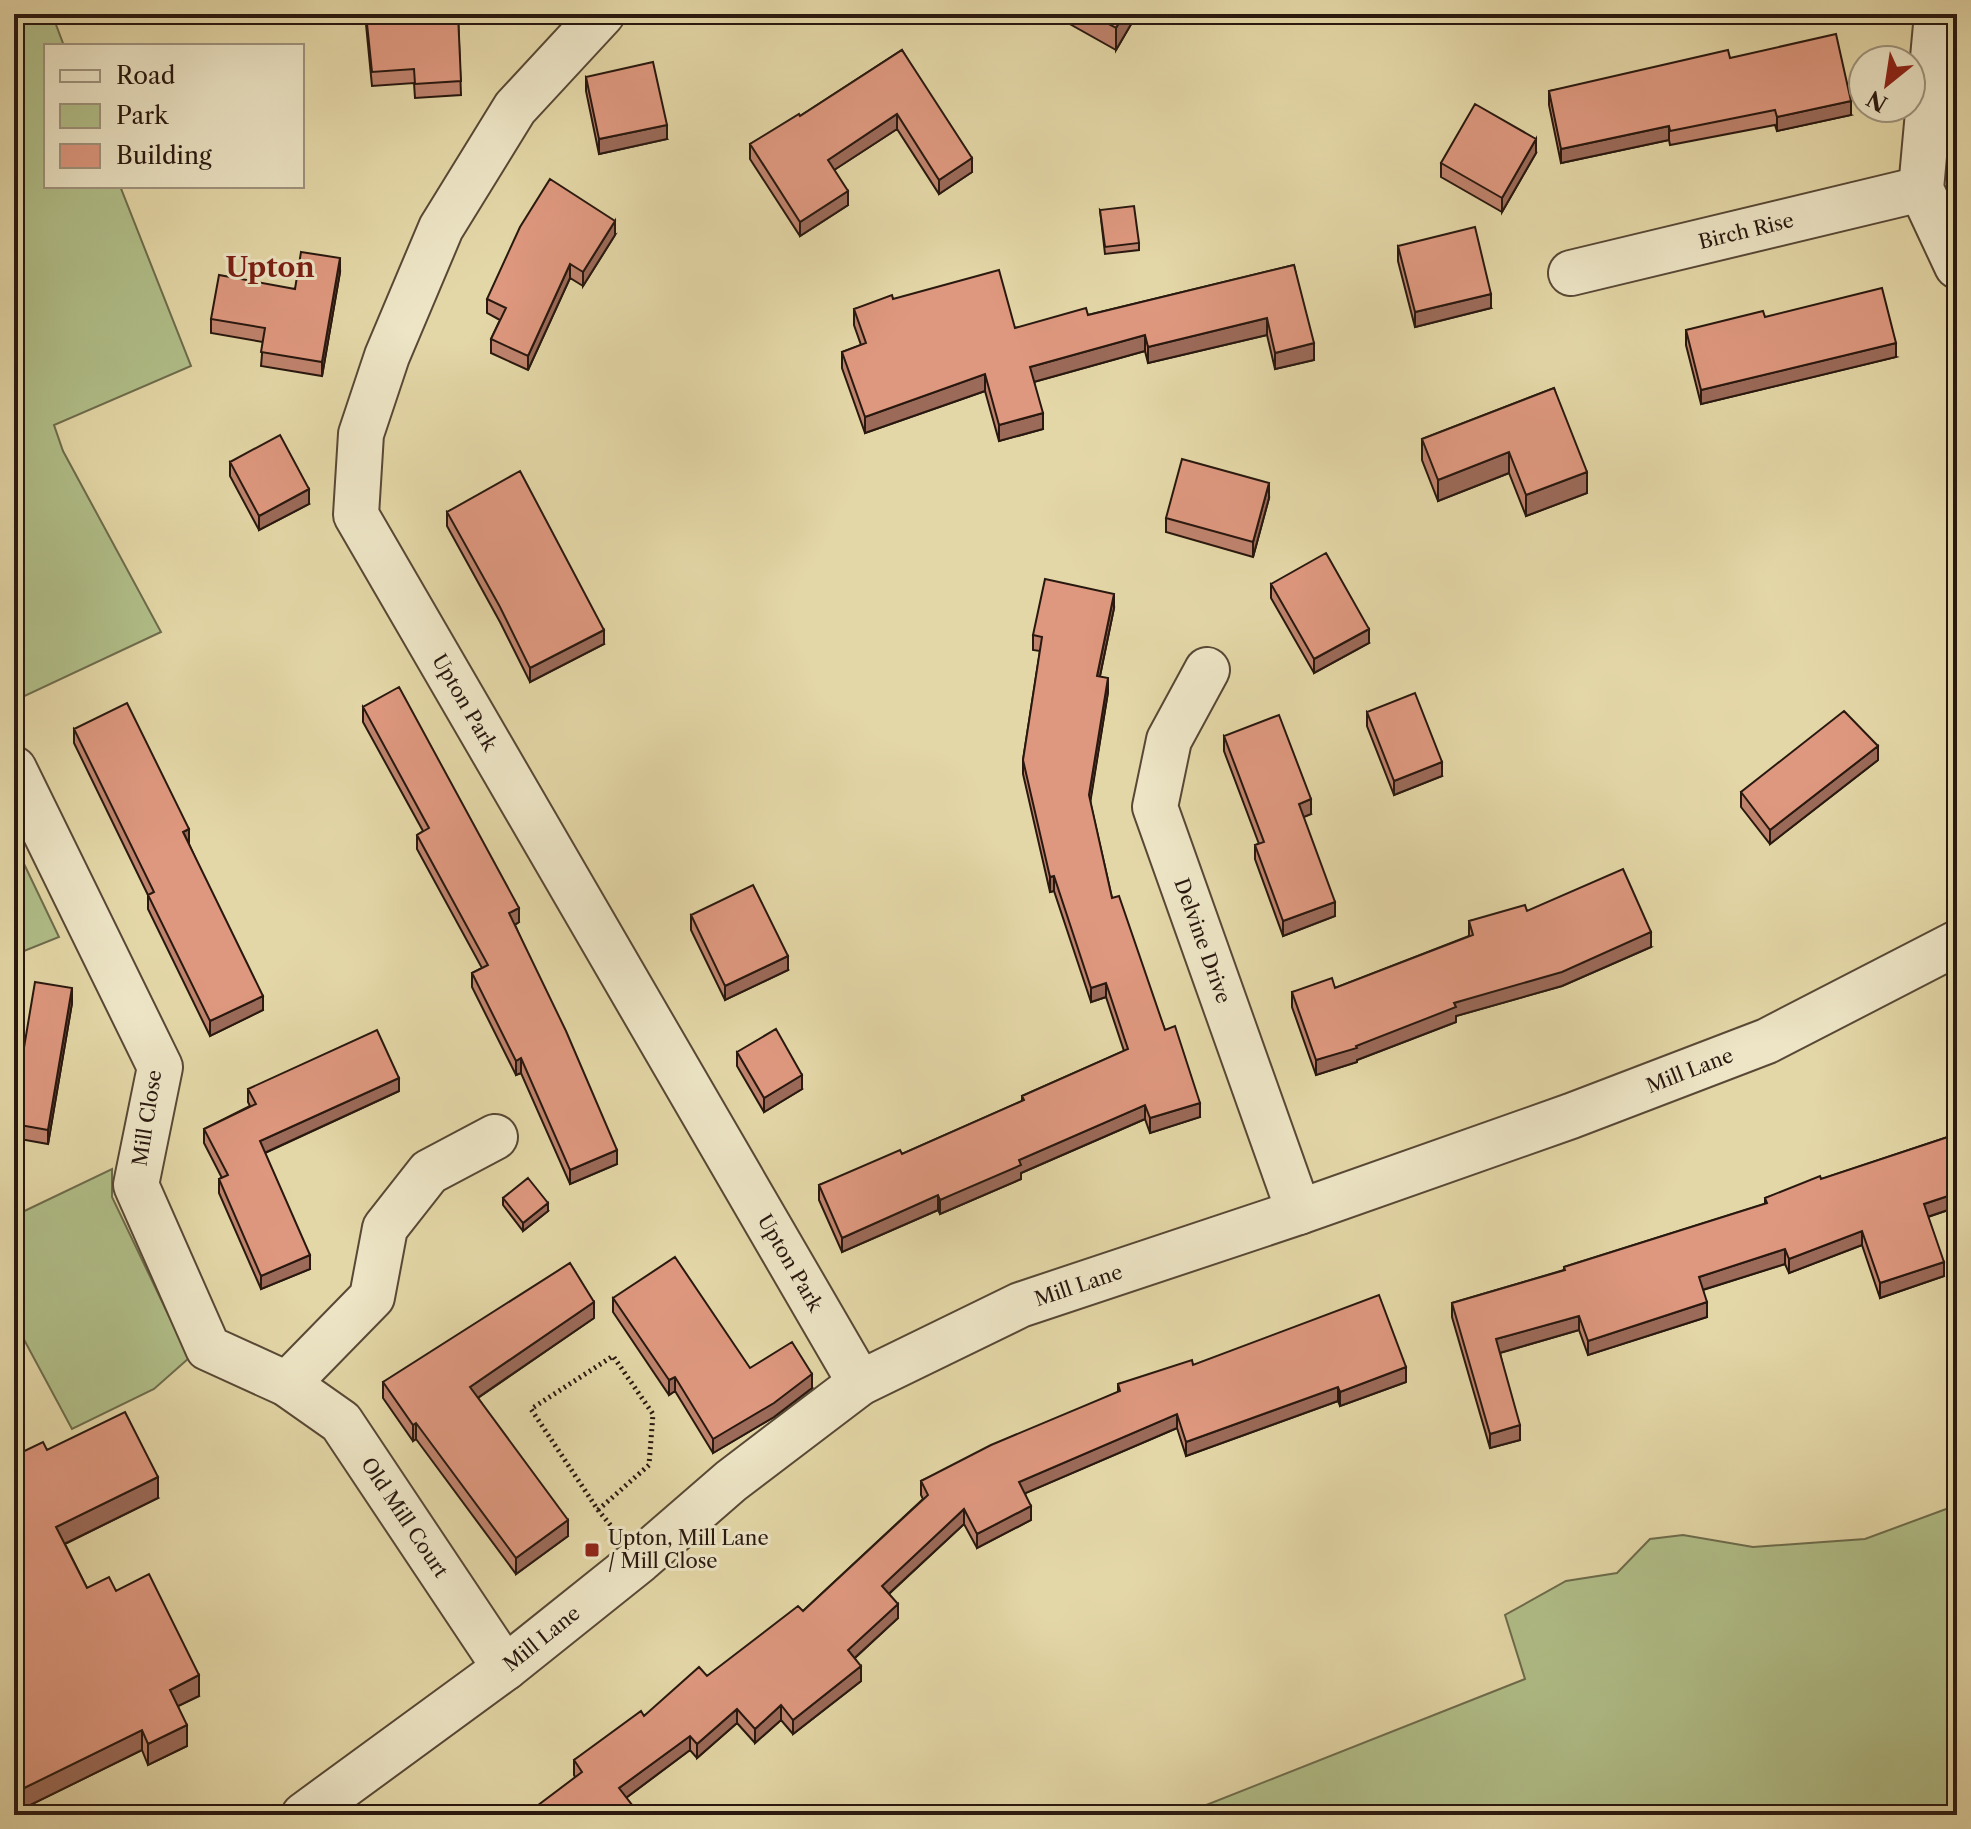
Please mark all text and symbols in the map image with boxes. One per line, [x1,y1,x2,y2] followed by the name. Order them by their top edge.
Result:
[44,44,304,188] legend
[1847,44,1927,124] north arrow
[116,61,176,90] text: Road
[1862,84,1892,117] text: N
[116,101,169,130] text: Park
[116,141,212,170] text: Building
[1696,208,1796,254] street label: Birch Rise
[225,250,315,284] district label: Upton
[427,650,503,756] street label: Upton Park
[1169,875,1236,1007] street label: Delvine Drive
[1643,1043,1736,1098] street label: Mill Lane
[128,1068,166,1168] street label: Mill Close
[753,1210,828,1317] street label: Upton Park
[1031,1260,1125,1311] street label: Mill Lane
[356,1453,453,1582] street label: Old Mill Court
[608,1526,769,1573] place label: Upton, Mill Lane / Mill Close
[583,1541,601,1559] marker: Upton, Mill Lane / Mill Close
[499,1601,585,1676] street label: Mill Lane

